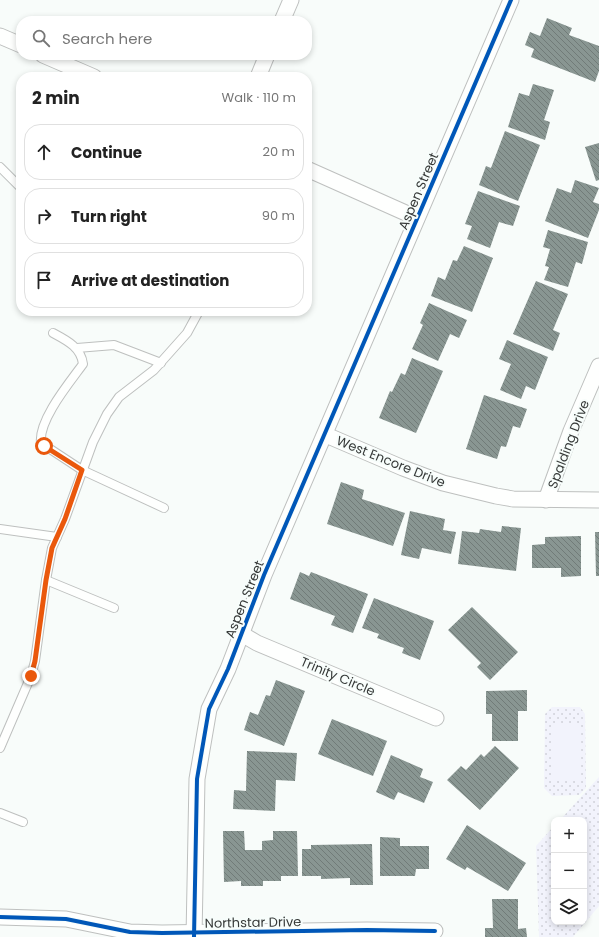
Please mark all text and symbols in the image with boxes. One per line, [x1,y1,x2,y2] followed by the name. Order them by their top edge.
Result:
[16,16,312,60] search box
[30,27,52,49] icon: search
[62,28,152,49] text: Search here
[32,86,80,110] text: 2 min
[222,88,296,107] text: Walk · 110 m
[33,141,55,163] icon: ahead
[71,142,142,163] text: Continue
[262,142,295,161] text: 20 m
[394,149,443,233] street label: Aspen Street
[33,205,55,227] icon: right
[71,206,147,227] text: Turn right
[262,206,295,225] text: 90 m
[33,269,55,291] icon: arrive
[71,270,229,291] text: Arrive at destination
[543,397,594,491] street label: Spalding Drive
[334,431,448,492] street label: West Encore Drive
[35,437,53,455] route start
[220,557,269,641] street label: Aspen Street
[298,652,378,701] street label: Trinity Circle
[22,667,40,685] route end
[551,817,587,925] map controls
[551,817,587,853] button: +
[551,853,587,889] button: −
[551,889,587,925] button: layers
[205,912,301,933] street label: Northstar Drive

